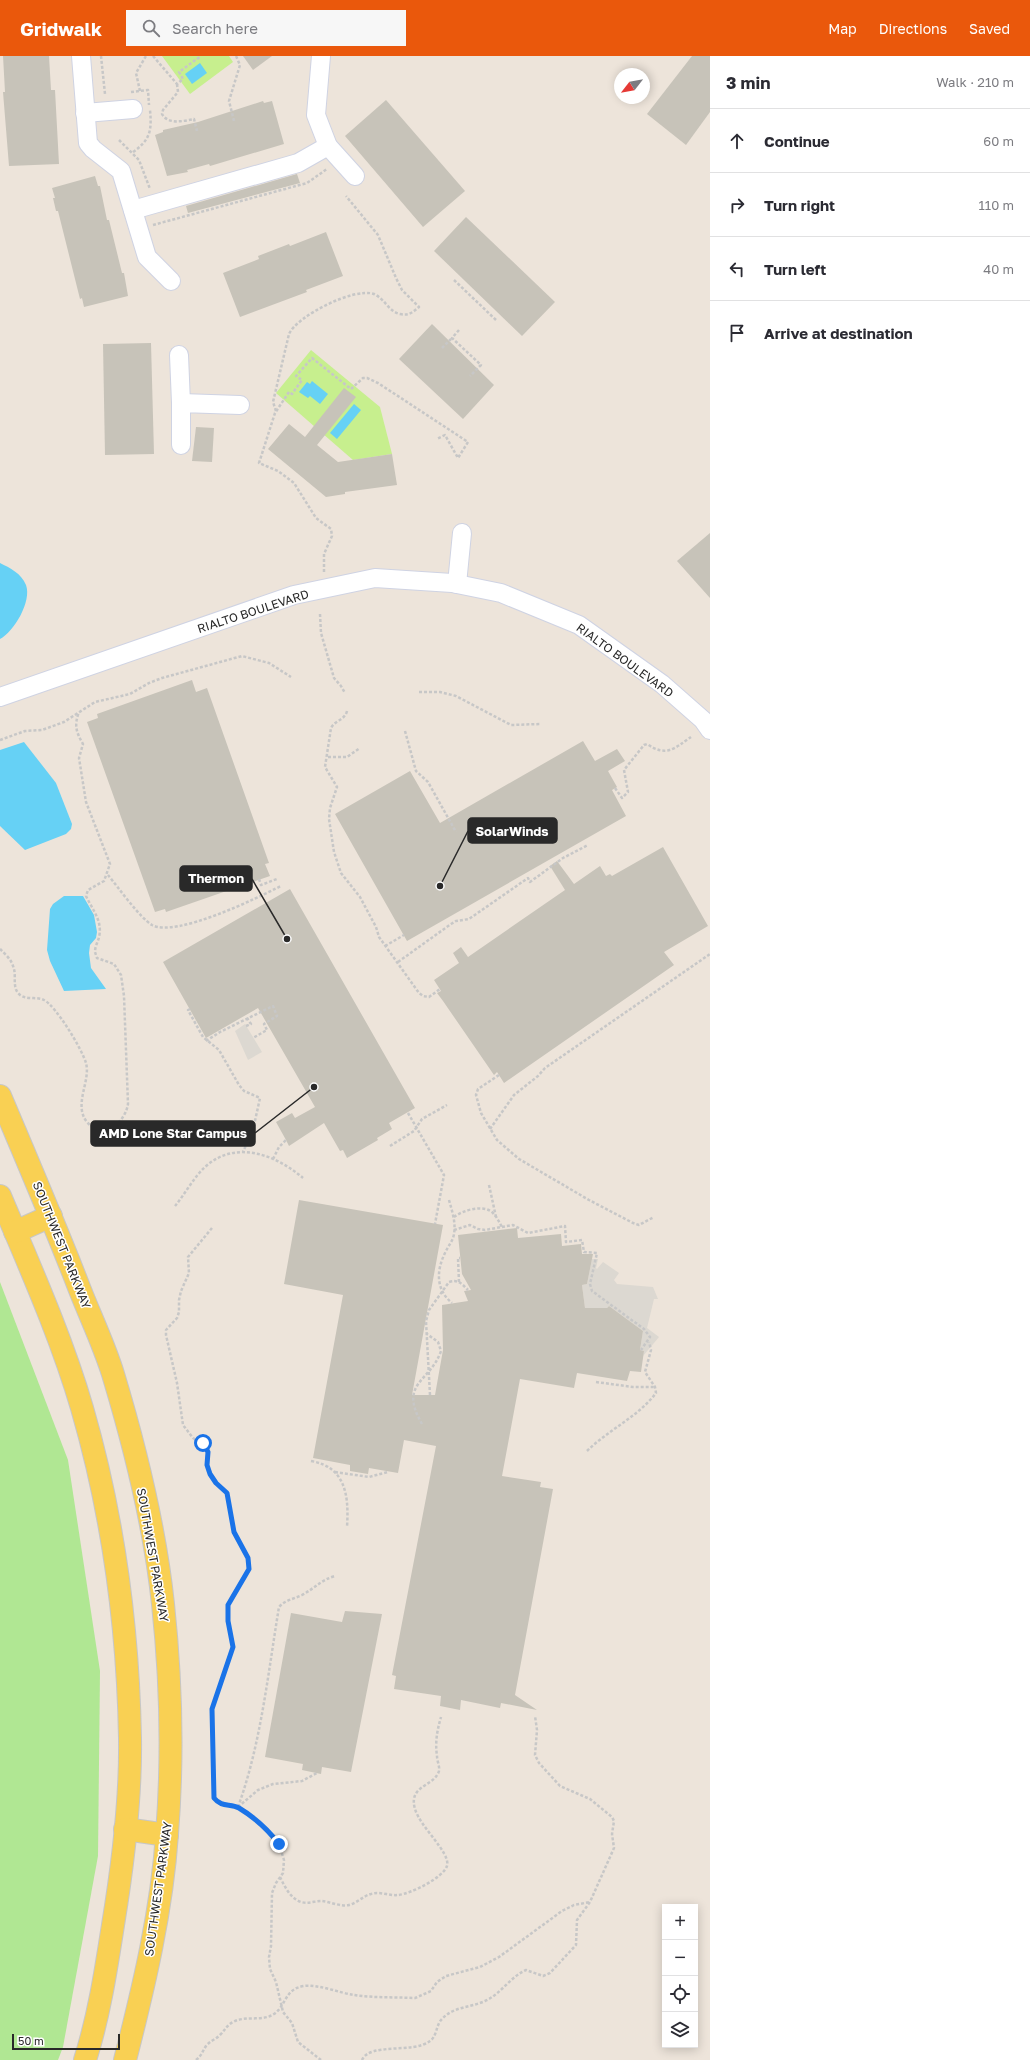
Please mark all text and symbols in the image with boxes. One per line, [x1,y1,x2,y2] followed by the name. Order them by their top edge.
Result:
[126,10,406,46] search box
[20,17,102,40] text: Gridwalk
[140,17,162,39] icon: search
[172,19,258,37] text: Search here
[828,20,857,37] text: Map
[879,20,947,37] text: Directions
[969,20,1010,37] text: Saved
[614,68,650,104] north arrow
[726,72,770,93] text: 3 min
[936,74,1014,90] text: Walk · 210 m
[726,130,748,152] icon: ahead
[764,132,830,150] text: Continue
[983,133,1014,149] text: 60 m
[726,194,748,216] icon: right
[764,196,835,214] text: Turn right
[979,197,1014,213] text: 110 m
[726,258,748,280] icon: left
[764,260,826,278] text: Turn left
[983,261,1014,277] text: 40 m
[726,322,748,344] icon: arrive
[764,324,913,342] text: Arrive at destination
[195,586,311,636] street label: RIALTO BOULEVARD
[574,620,676,700] street label: RIALTO BOULEVARD
[468,818,557,843] callout: SolarWinds
[475,823,549,839] text: SolarWinds
[180,866,252,891] callout: Thermon
[188,870,244,886] text: Thermon
[91,1121,255,1146] callout: AMD Lone Star Campus
[99,1125,247,1141] text: AMD Lone Star Campus
[30,1179,94,1311] street label: SOUTHWEST PARKWAY
[194,1434,212,1452] route start
[134,1487,172,1623] street label: SOUTHWEST PARKWAY
[141,1821,175,1957] street label: SOUTHWEST PARKWAY
[270,1835,288,1853] route end
[662,1904,698,2048] map controls
[662,1904,698,1940] button: +
[662,1940,698,1976] button: −
[662,1976,698,2012] button: locate
[662,2012,698,2048] button: layers
[12,2032,120,2051] scale bar
[18,2034,44,2047] text: 50 m

